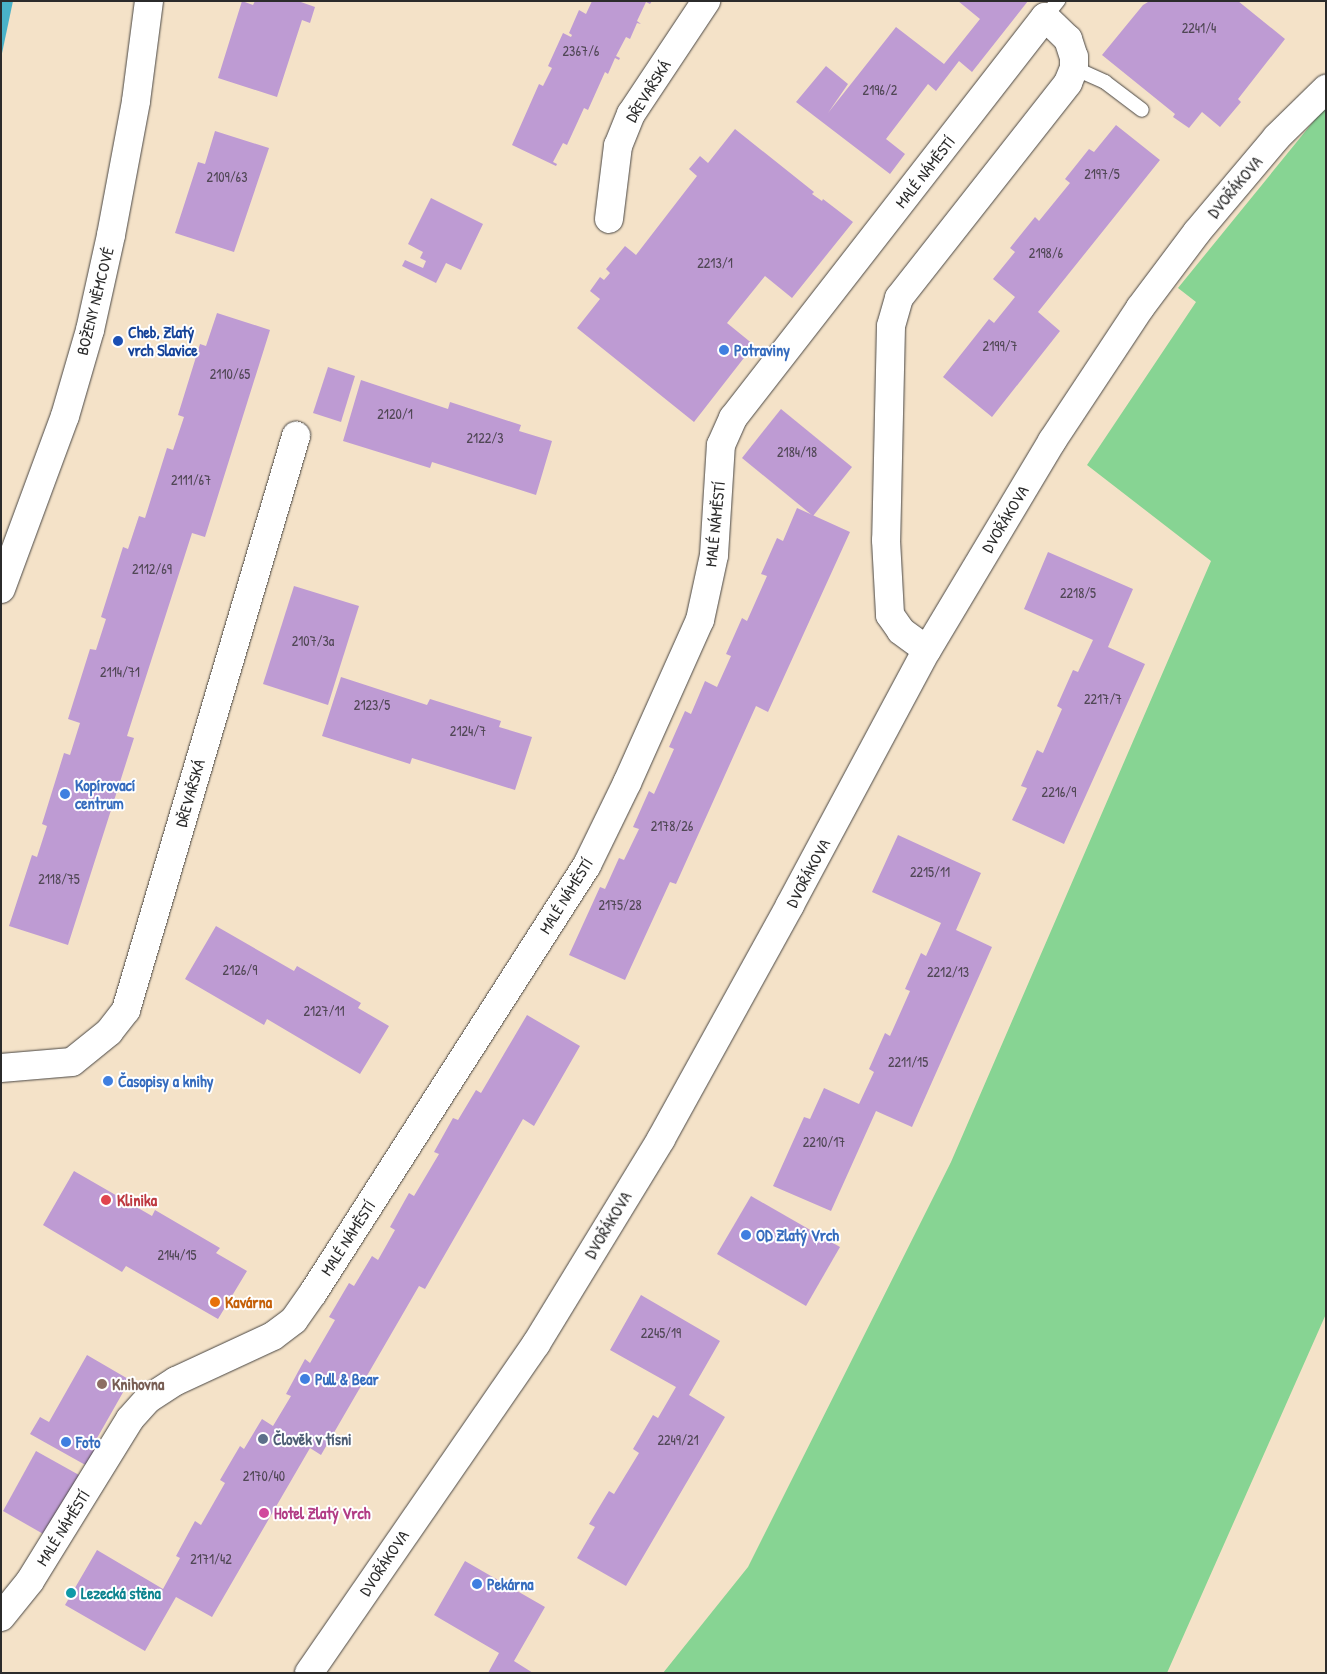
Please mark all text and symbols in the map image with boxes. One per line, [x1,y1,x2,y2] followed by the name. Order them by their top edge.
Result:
[1182,20,1216,36] house number: 2241/4
[563,43,599,59] house number: 2367/6
[621,56,675,126] street label: DŘEVAŘSKÁ
[863,82,897,98] house number: 2196/2
[891,132,959,212] street label: MALÉ NÁMĚSTÍ
[1204,152,1266,222] street label: DVOŘÁKOVA
[1084,166,1120,182] house number: 2197/5
[207,169,247,185] house number: 2109/63
[72,245,118,357] street label: BOŽENY NĚMCOVÉ
[1029,245,1063,261] house number: 2198/6
[697,255,733,271] house number: 2213/1
[128,322,198,360] place label: Cheb, Zlatý vrch Slavice
[112,335,124,347] marker: Cheb, Zlatý vrch Slavice
[983,338,1017,354] house number: 2199/7
[734,340,790,360] place label: Potraviny
[718,344,730,356] marker: Potraviny
[210,366,250,382] house number: 2110/65
[377,406,413,422] house number: 2120/1
[467,430,503,446] house number: 2122/3
[777,444,817,460] house number: 2184/18
[171,472,211,488] house number: 2111/67
[701,480,729,568] street label: MALÉ NÁMĚSTÍ
[978,482,1032,556] street label: DVOŘÁKOVA
[132,561,172,577] house number: 2112/69
[1060,585,1096,601] house number: 2218/5
[292,633,334,649] house number: 2107/3a
[100,664,140,680] house number: 2114/71
[1084,691,1122,707] house number: 2217/7
[354,697,390,713] house number: 2123/5
[450,723,486,739] house number: 2124/7
[171,757,209,829] street label: DŘEVAŘSKÁ
[75,775,135,813] place label: Kopírovací centrum
[1042,784,1076,800] house number: 2216/9
[59,788,71,800] marker: Kopírovací centrum
[651,818,693,834] house number: 2178/26
[782,836,834,910] street label: DVOŘÁKOVA
[535,855,597,937] street label: MALÉ NÁMĚSTÍ
[910,864,950,880] house number: 2215/11
[38,871,80,887] house number: 2118/75
[598,897,642,913] house number: 2175/28
[223,962,257,978] house number: 2126/9
[927,964,969,980] house number: 2212/13
[303,1003,345,1019] house number: 2127/11
[888,1054,928,1070] house number: 2211/15
[118,1071,214,1091] place label: Časopisy a knihy
[102,1075,114,1087] marker: Časopisy a knihy
[803,1134,845,1150] house number: 2210/17
[581,1188,635,1262] street label: DVOŘÁKOVA
[117,1190,157,1210] place label: Klinika
[99,1193,113,1207] marker: Klinika
[317,1197,379,1279] street label: MALÉ NÁMĚSTÍ
[756,1225,839,1245] place label: OD Zlatý Vrch
[740,1229,752,1241] marker: OD Zlatý Vrch
[157,1247,197,1263] house number: 2144/15
[225,1292,272,1312] place label: Kavárna
[209,1296,221,1308] marker: Kavárna
[641,1325,681,1341] house number: 2245/19
[315,1369,379,1389] place label: Pull & Bear
[299,1373,311,1385] marker: Pull & Bear
[112,1374,164,1394] place label: Knihovna
[96,1378,108,1390] marker: Knihovna
[273,1429,352,1449] place label: Člověk v tísni
[76,1432,100,1452] place label: Foto
[657,1432,699,1448] house number: 2249/21
[257,1433,269,1445] marker: Člověk v tísni
[60,1436,72,1448] marker: Foto
[243,1468,285,1484] house number: 2170/40
[32,1487,94,1569] street label: MALÉ NÁMĚSTÍ
[274,1503,370,1523] place label: Hotel Zlatý Vrch
[258,1507,270,1519] marker: Hotel Zlatý Vrch
[355,1527,413,1599] street label: DVOŘÁKOVA
[190,1551,232,1567] house number: 2171/42
[487,1574,534,1594] place label: Pekárna
[471,1578,483,1590] marker: Pekárna
[81,1583,161,1603] place label: Lezecká stěna
[65,1587,77,1599] marker: Lezecká stěna

